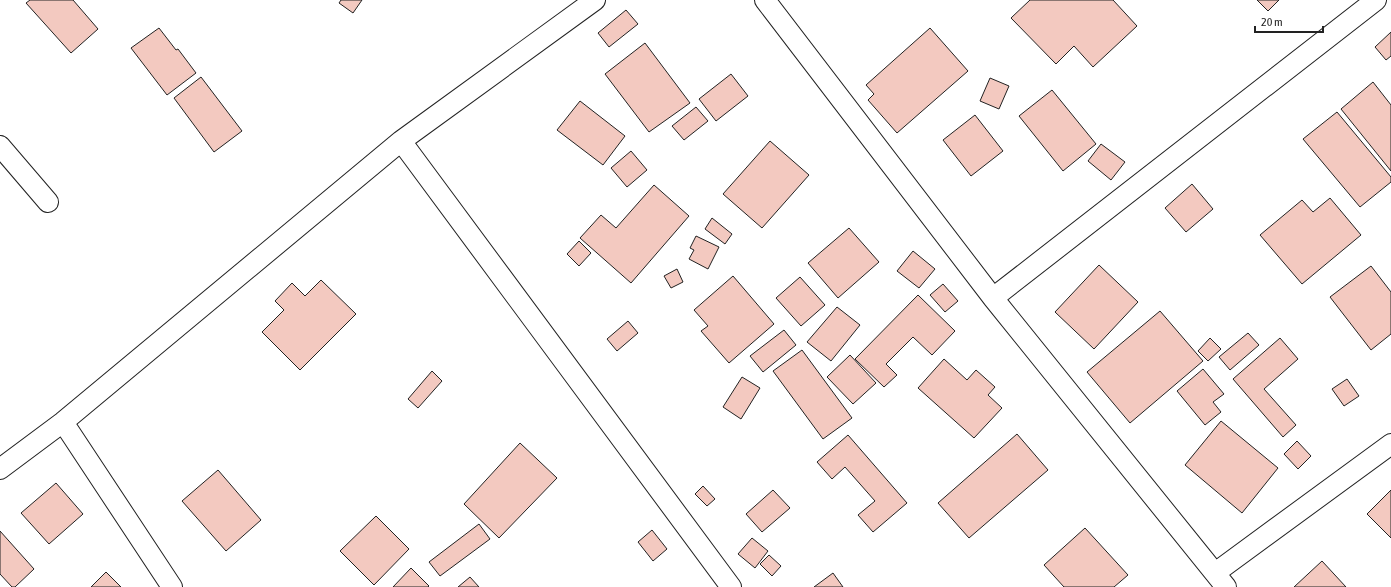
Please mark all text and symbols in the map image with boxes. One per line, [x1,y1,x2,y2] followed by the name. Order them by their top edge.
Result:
[1255,8,1323,34] scale bar
[1261,15,1283,29] text: 20 m

